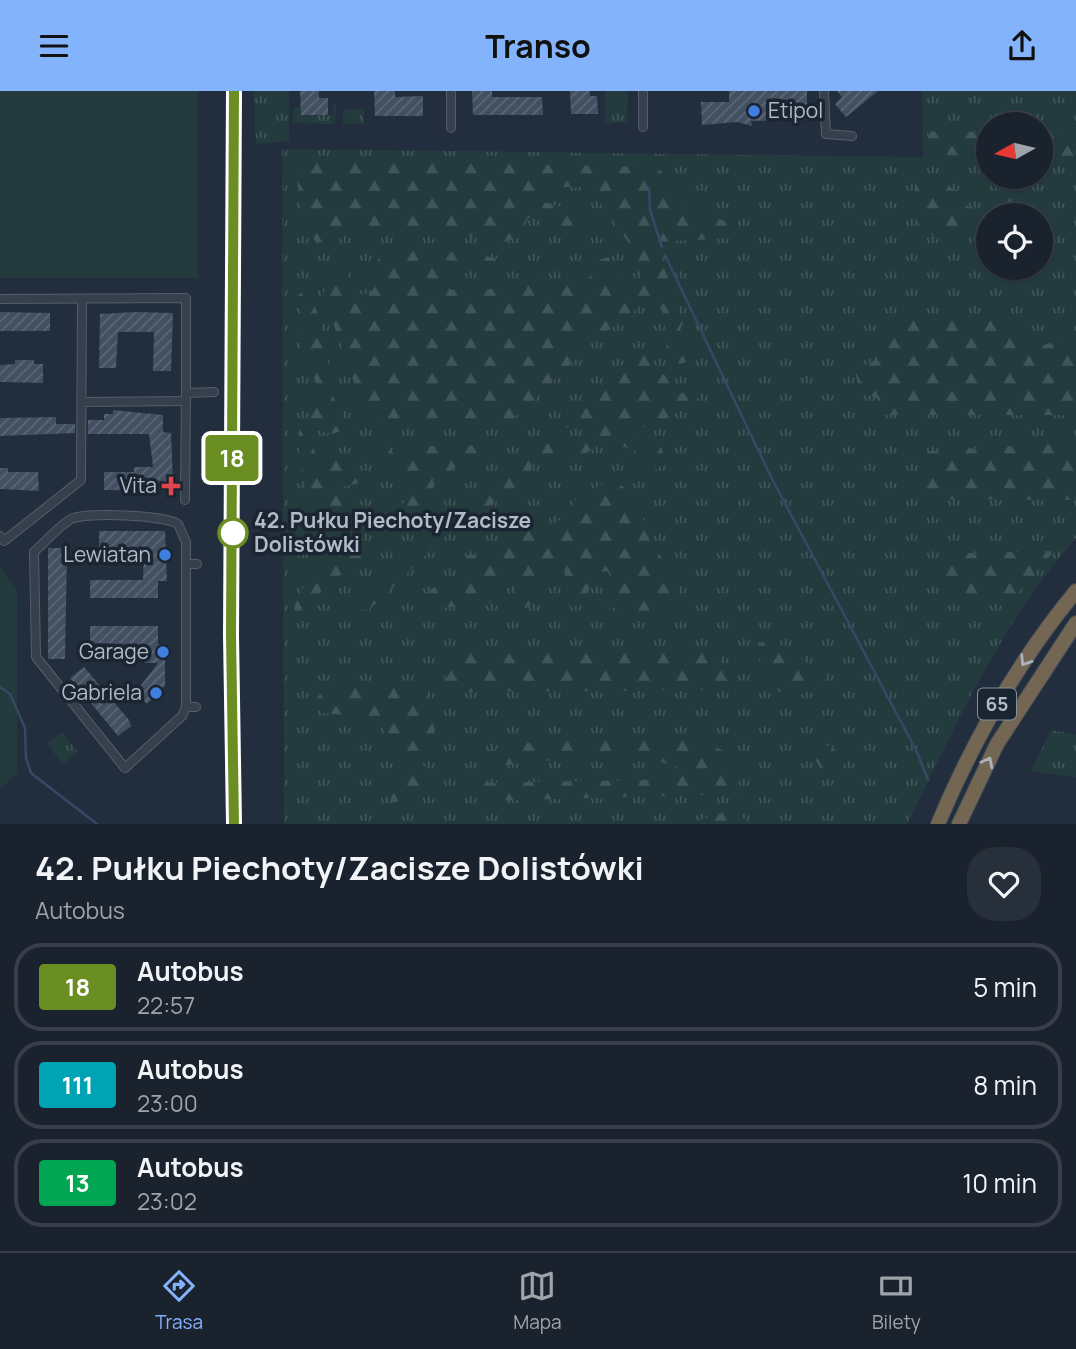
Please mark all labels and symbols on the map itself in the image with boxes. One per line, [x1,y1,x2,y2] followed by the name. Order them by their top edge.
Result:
[768,96,823,124] place label: Etipol
[746,103,762,119] marker: Etipol
[976,112,1054,189] north arrow
[201,435,264,481] line badge: 18
[120,471,157,499] place label: Vita
[163,478,179,494] marker: Vita
[254,506,531,558] place label: 42. Pułku Piechoty/Zacisze Dolistówki
[218,518,248,548] marker: 42. Pułku Piechoty/Zacisze Dolistówki
[63,540,151,568] place label: Lewiatan
[157,547,173,563] marker: Lewiatan
[79,637,149,665] place label: Garage
[155,644,171,660] marker: Garage
[1020,653,1033,666] one-way arrow
[62,678,142,706] place label: Gabriela
[148,685,164,701] marker: Gabriela
[978,689,1016,719] road number: 65
[979,757,993,769] one-way arrow

